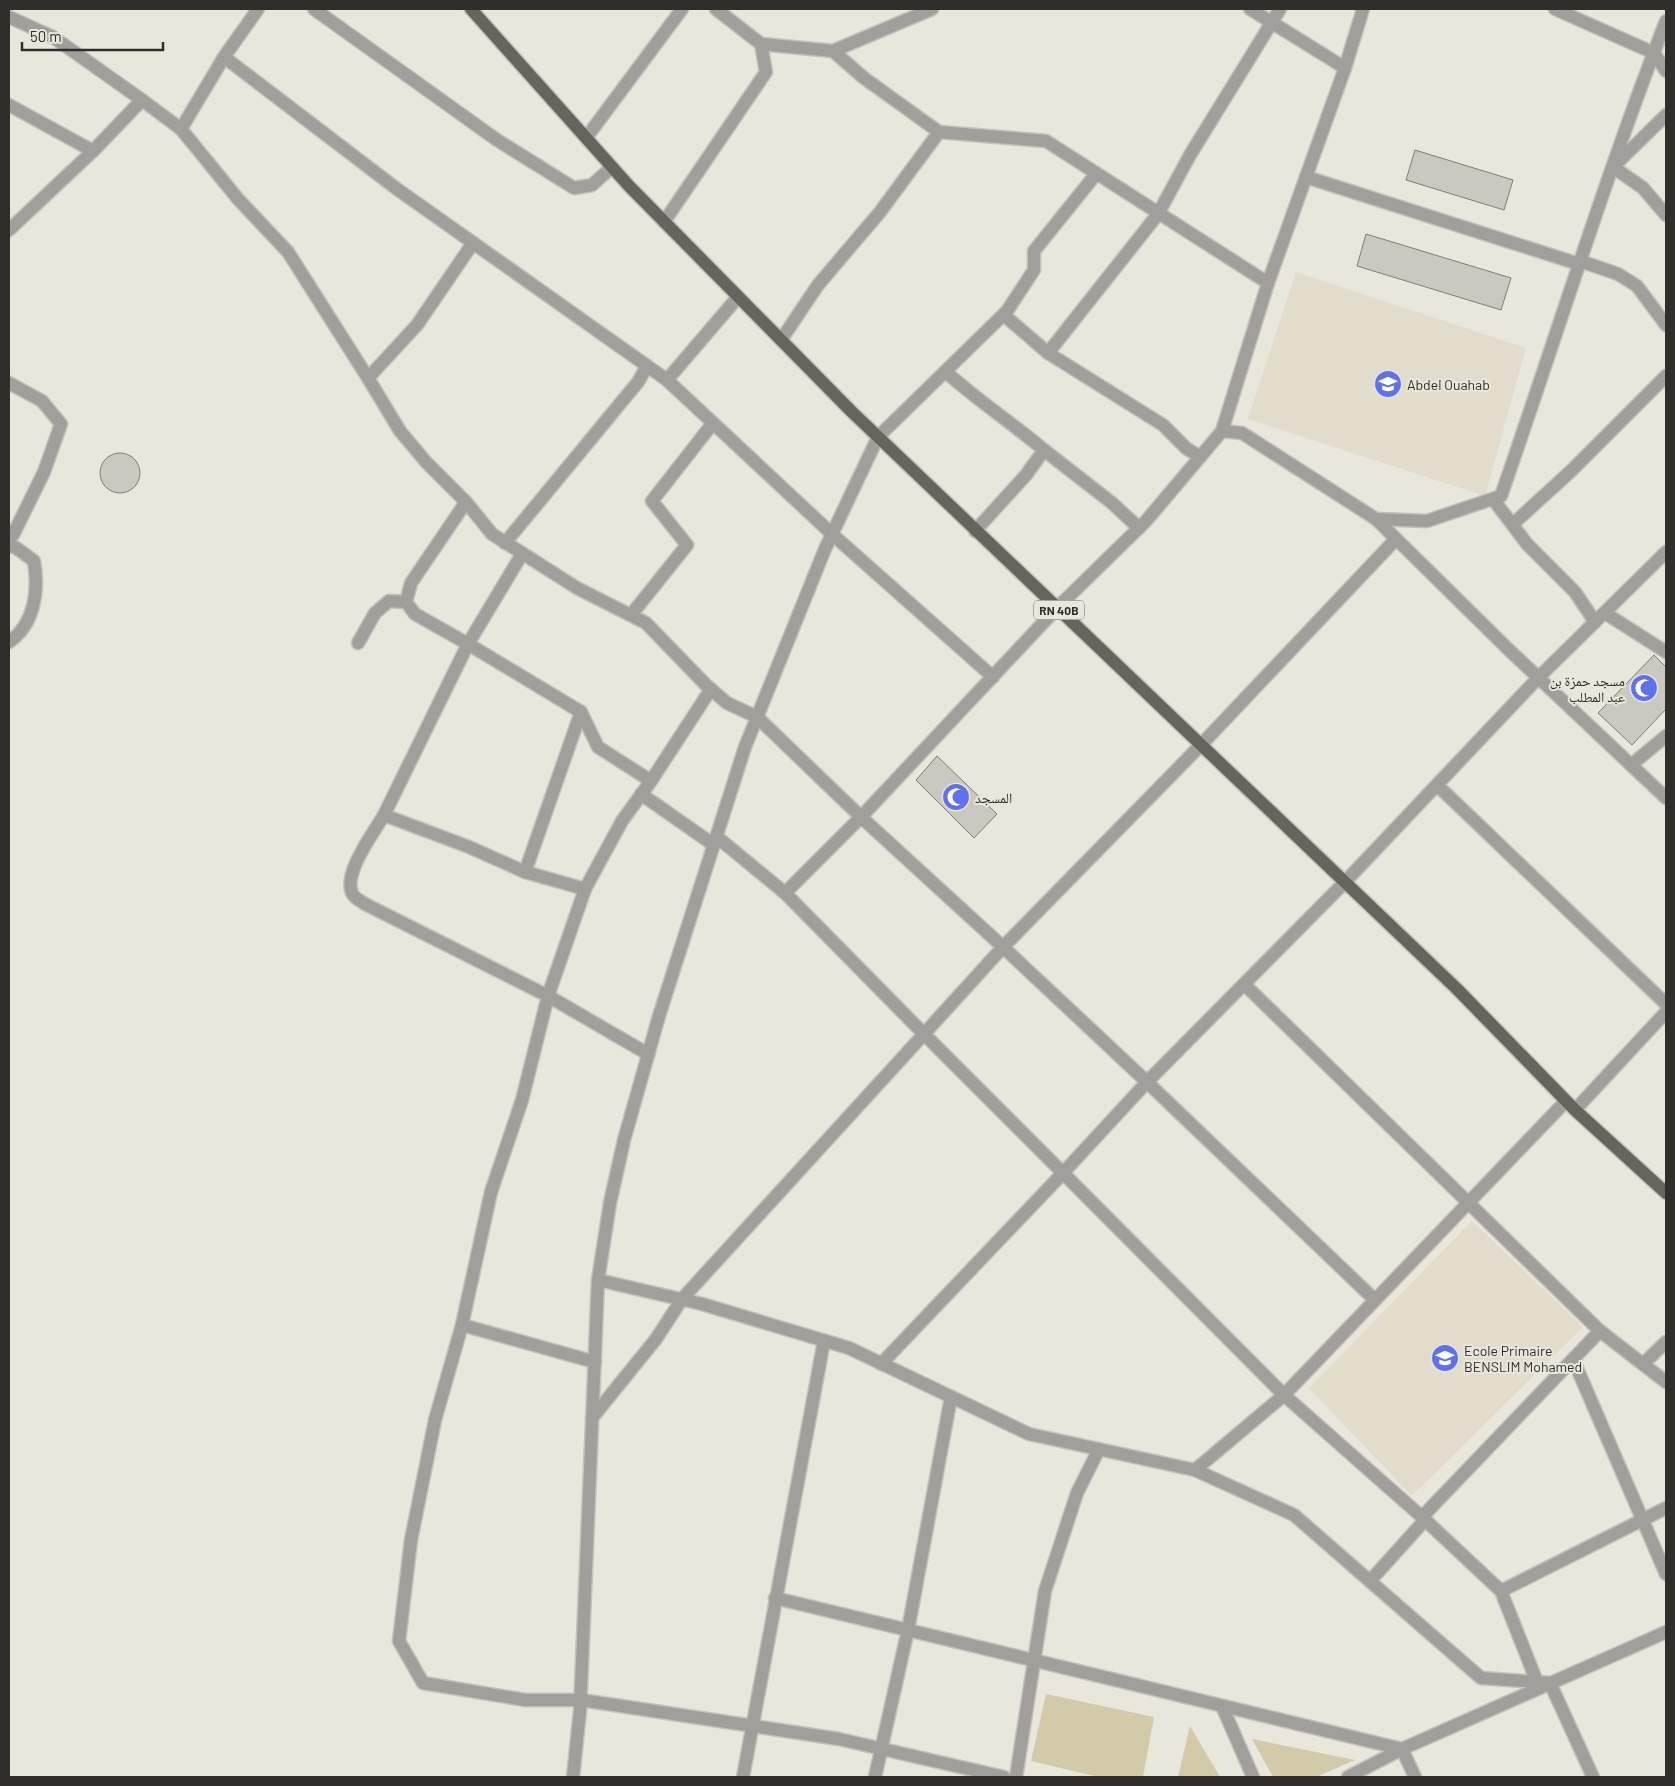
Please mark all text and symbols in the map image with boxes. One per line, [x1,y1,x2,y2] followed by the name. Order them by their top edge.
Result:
[22,20,164,52] scale bar
[30,27,62,45] text: 50 m
[1373,369,1403,399] school or university icon: Abdel Ouahab
[1407,376,1490,393] place label: Abdel Ouahab
[1034,600,1084,620] road number: RN 40B
[1550,672,1625,705] place label: مسجد حمزة بن عبد المطلب
[1629,673,1659,703] mosque icon: مسجد حمزة بن عبد المطلب
[941,782,971,812] mosque icon: المسجد
[975,789,1012,806] place label: المسجد
[1464,1342,1582,1375] place label: Ecole Primaire BENSLIM Mohamed
[1430,1343,1460,1373] school or university icon: Ecole Primaire BENSLIM Mohamed

